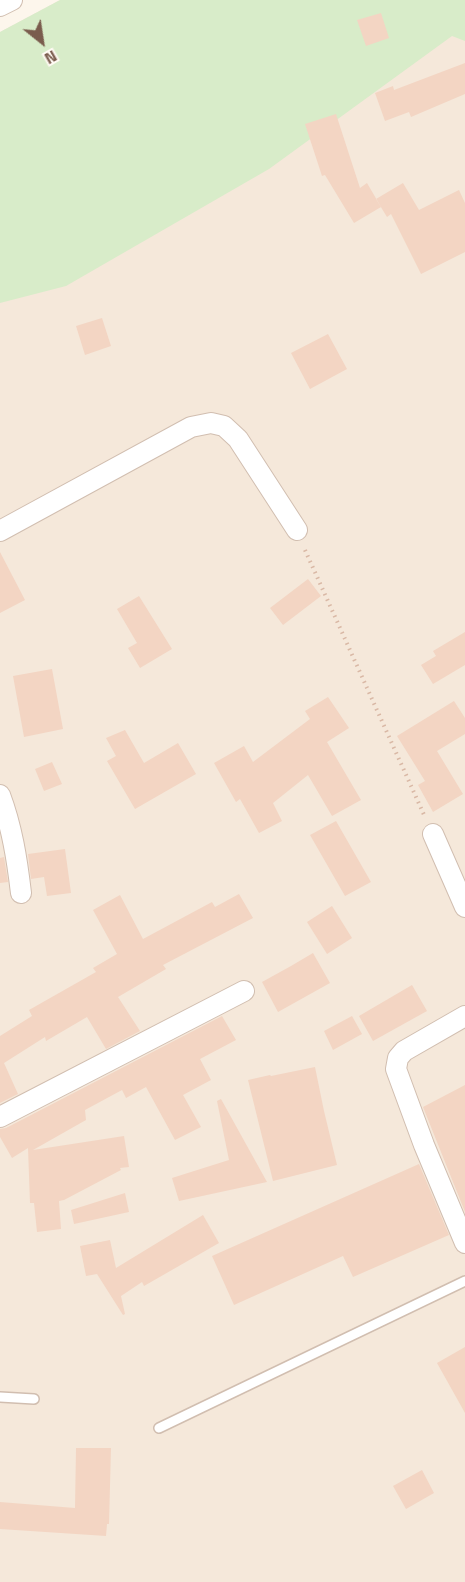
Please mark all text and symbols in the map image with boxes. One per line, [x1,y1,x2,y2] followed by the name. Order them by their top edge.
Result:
[12,12,72,72] north arrow
[40,44,62,71] text: N

